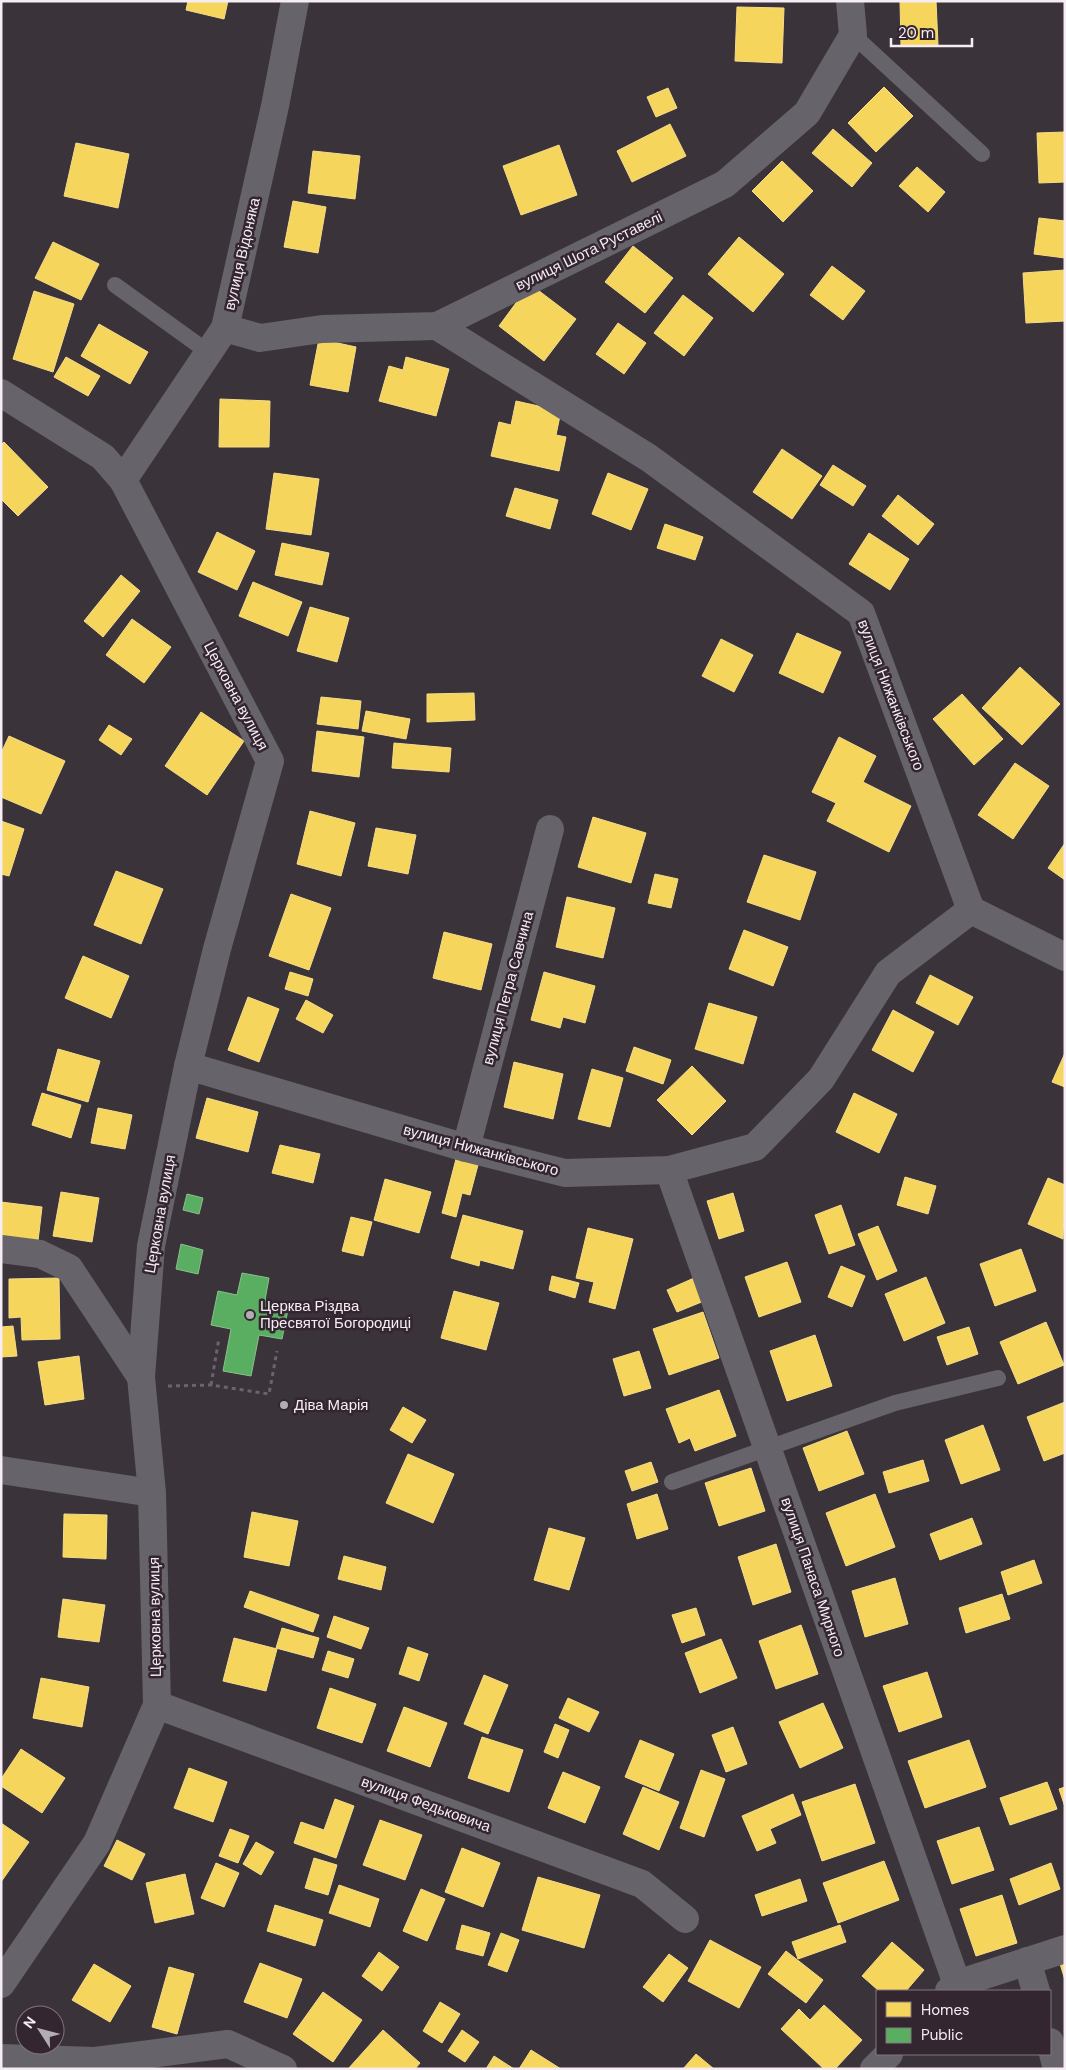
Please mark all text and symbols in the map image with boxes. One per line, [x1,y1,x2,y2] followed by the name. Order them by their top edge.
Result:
[891,15,972,47] scale bar
[898,23,934,43] text: 20 m
[219,195,265,312] street label: вулиця Відоняка
[512,207,666,295] street label: вулиця Шота Руставелі
[853,617,929,773] street label: вулиця Нижанківського
[199,638,273,754] street label: Церковна вулиця
[478,908,538,1067] street label: вулиця Петра Савчина
[401,1120,561,1180] street label: вулиця Нижанківського
[140,1153,180,1275] street label: Церковна вулиця
[260,1296,411,1333] place label: Церква Різдва Пресвятої Богородиці
[244,1309,256,1321] marker: Церква Різдва Пресвятої Богородиці
[294,1395,368,1415] place label: Діва Марія
[278,1399,290,1411] marker: Діва Марія
[776,1495,850,1659] street label: вулиця Панаса Мирного
[144,1557,166,1677] street label: Церковна вулиця
[359,1771,494,1837] street label: вулиця Федьковича
[876,1990,1051,2055] legend
[921,2000,970,2020] text: Homes
[15,2005,65,2055] north arrow
[19,2013,40,2032] text: N
[921,2025,963,2045] text: Public

